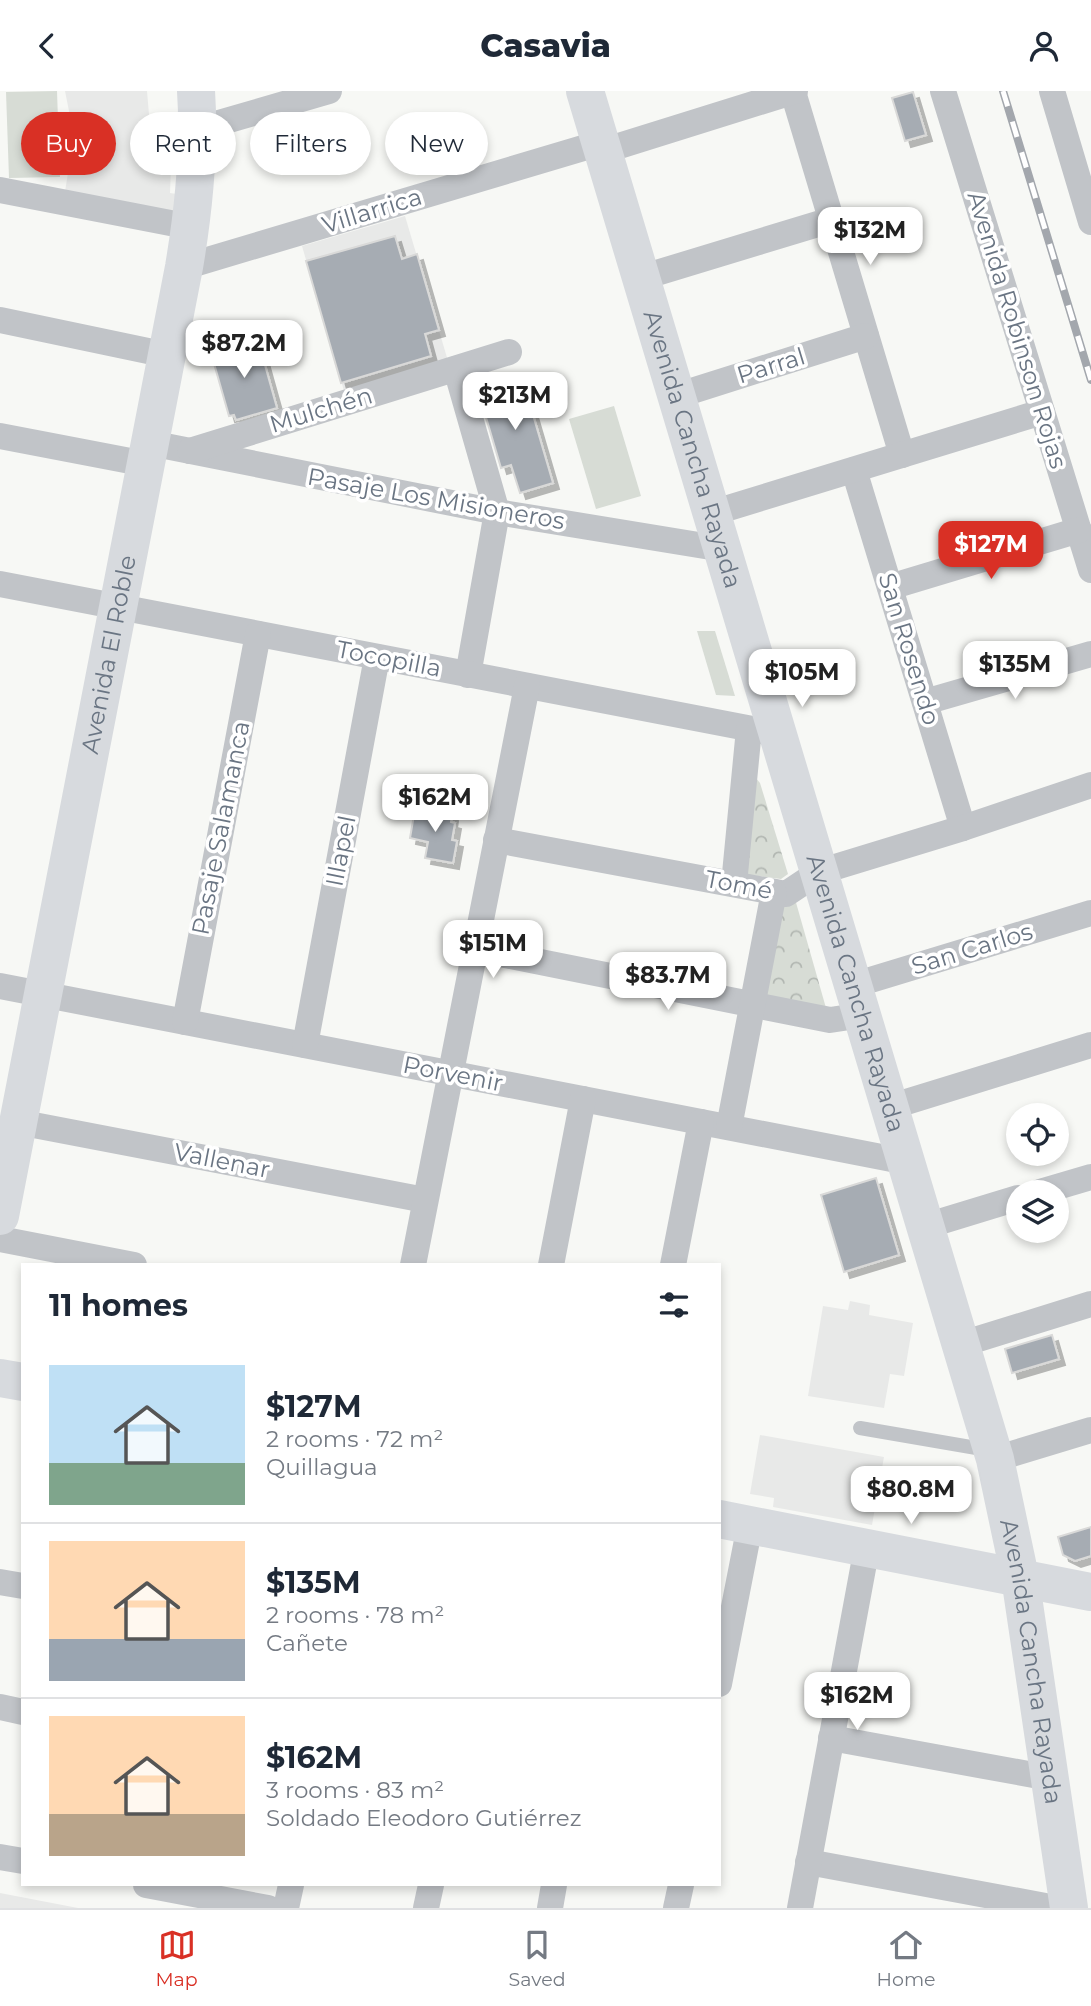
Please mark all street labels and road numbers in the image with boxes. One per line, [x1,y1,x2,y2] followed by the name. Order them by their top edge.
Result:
[318,182,425,239] street label: Villarrica
[961,188,1074,472] street label: Avenida Robinson Rojas
[638,307,748,591] street label: Avenida Cancha Rayada
[733,341,808,390] street label: Parral
[266,380,376,439] street label: Mulchén
[305,462,567,535] street label: Pasaje Los Misioneros
[75,553,142,756] street label: Avenida El Roble
[873,569,946,728] street label: San Rosendo
[334,634,444,683] street label: Tocopilla
[186,718,255,937] street label: Pasaje Salamanca
[319,813,362,889] street label: Illapel
[801,851,911,1136] street label: Avenida Cancha Rayada
[703,864,775,905] street label: Tomé
[908,916,1036,981] street label: San Carlos
[401,1050,506,1097] street label: Porvenir
[172,1137,272,1184] street label: Vallenar
[994,1516,1068,1806] street label: Avenida Cancha Rayada

